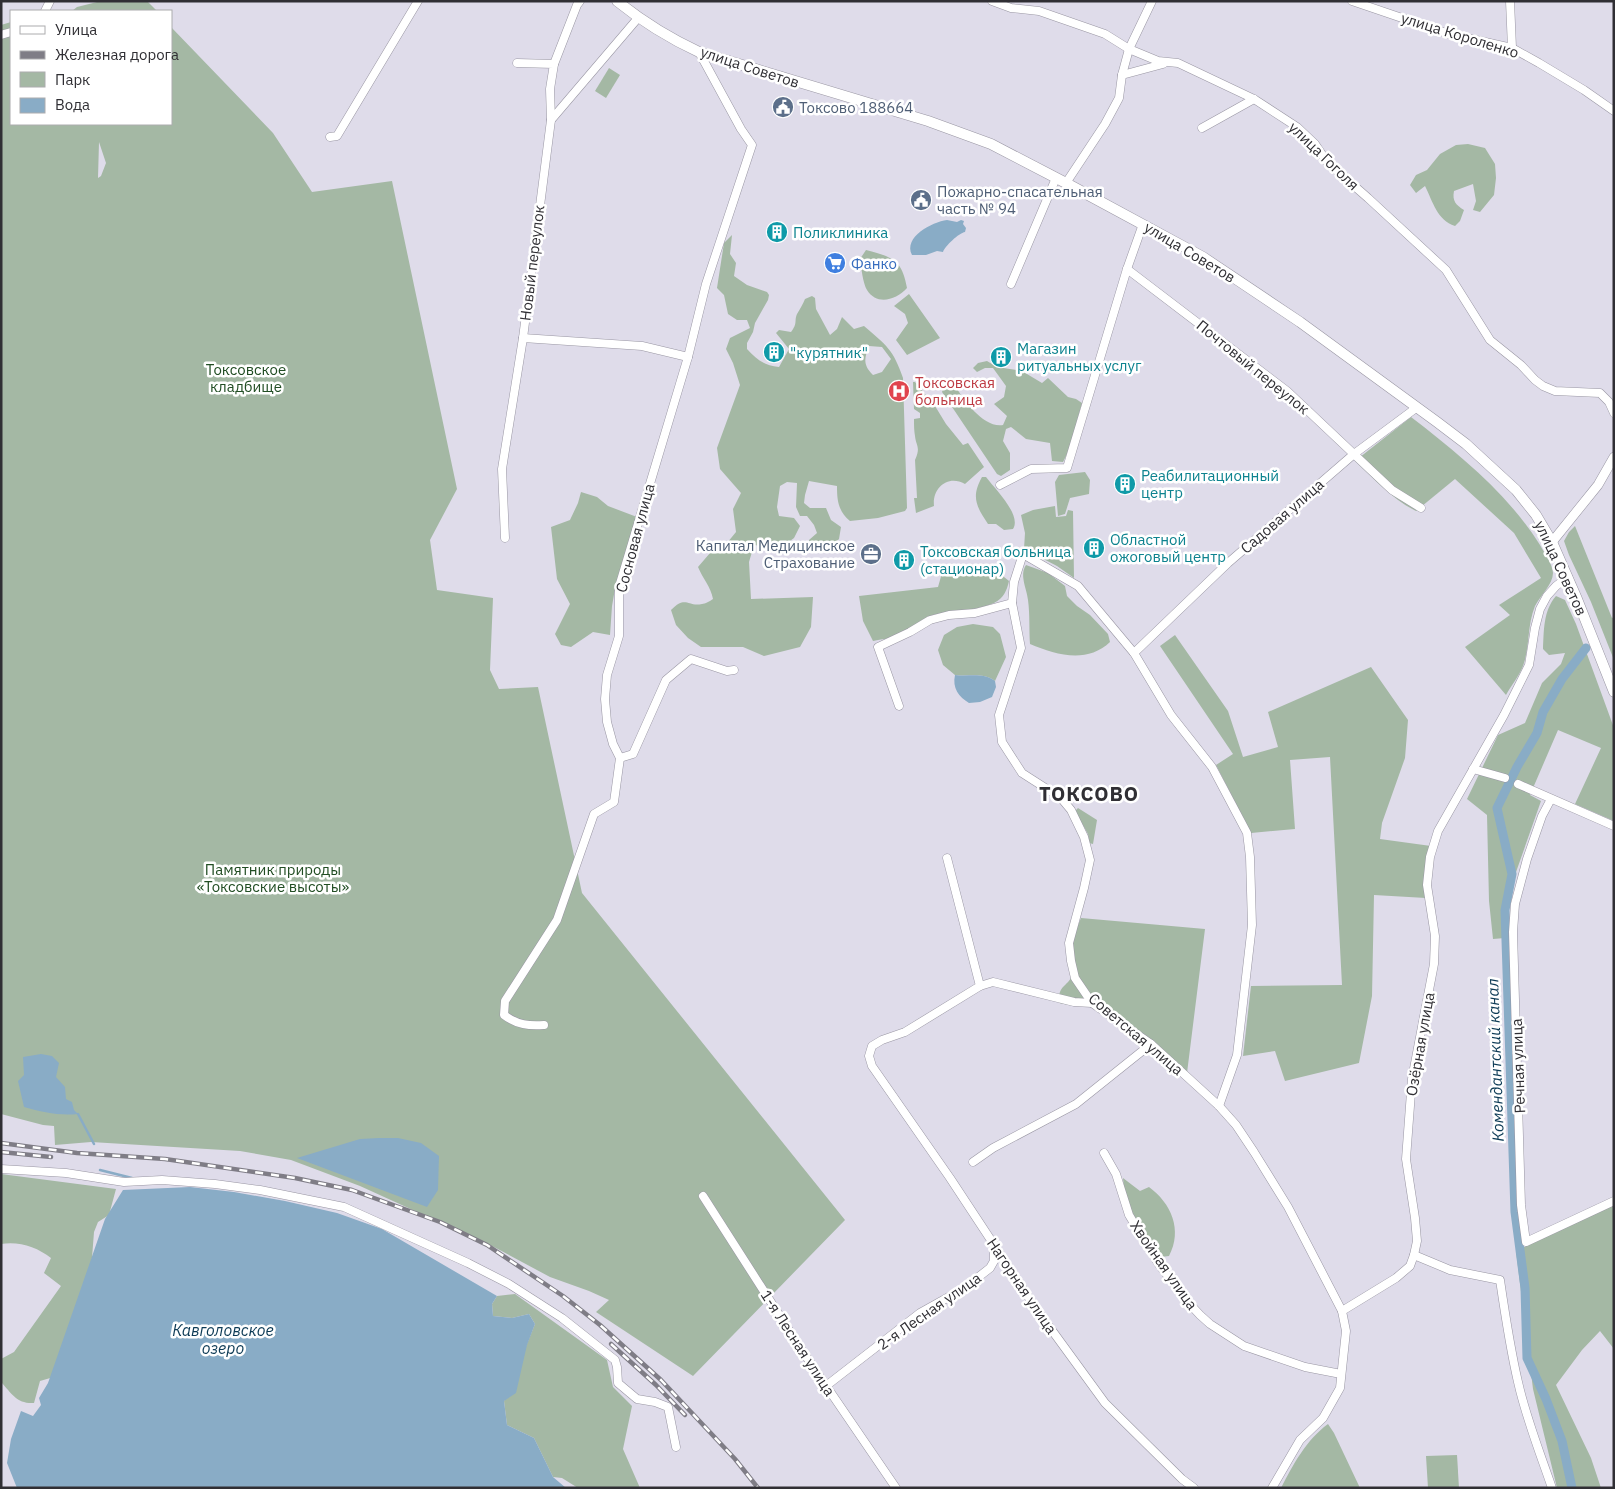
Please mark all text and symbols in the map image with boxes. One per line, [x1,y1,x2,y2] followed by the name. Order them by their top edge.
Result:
[1399,8,1521,62] street label: улица Короленко
[10,10,172,125] legend
[55,20,97,39] text: Улица
[698,42,802,92] street label: улица Советов
[55,45,179,64] text: Железная дорога
[55,70,90,89] text: Парк
[55,95,90,114] text: Вода
[771,95,795,119] public building icon: Токсово 188664
[799,98,913,117] place label: Токсово 188664
[1285,118,1363,194] street label: улица Гоголя
[937,182,1103,218] place label: Пожарно-спасательная часть № 94
[909,188,933,212] public building icon: Пожарно-спасательная часть № 94
[515,204,549,322] street label: Новый переулок
[1141,217,1239,287] street label: улица Советов
[765,220,789,244] building icon: Поликлиника
[793,223,888,242] place label: Поликлиника
[823,251,847,275] supermarket icon: Фанко
[851,254,897,273] place label: Фанко
[1193,316,1313,418] street label: Почтовый переулок
[1017,339,1142,375] place label: Магазин ритуальных услуг
[762,340,786,364] building icon: "курятник"
[790,343,868,362] place label: "курятник"
[989,345,1013,369] building icon: Магазин ритуальных услуг
[206,360,286,396] park label: Токсовское кладбище
[915,373,995,409] place label: Токсовская больница
[887,379,911,403] hospital icon: Токсовская больница
[1141,466,1279,502] place label: Реабилитационный центр
[1113,472,1137,496] building icon: Реабилитационный центр
[1236,475,1328,557] street label: Садовая улица
[611,481,659,595] street label: Сосновая улица
[1531,517,1591,619] street label: улица Советов
[1110,530,1226,566] place label: Областной ожоговый центр
[696,536,855,572] place label: Капитал Медицинское Страхование
[1082,536,1106,560] building icon: Областной ожоговый центр
[859,542,883,566] office icon: Капитал Медицинское Страхование
[920,542,1071,578] place label: Токсовская больница (стационар)
[892,548,916,572] building icon: Токсовская больница (стационар)
[1039,780,1139,807] district label: ТОКСОВО
[197,860,350,896] park label: Памятник природы «Токсовские высоты»
[1482,978,1508,1142] water label: Комендантский канал
[1085,989,1187,1079] street label: Советская улица
[1402,991,1438,1097] street label: Озёрная улица
[1507,1018,1529,1114] street label: Речная улица
[1126,1217,1202,1313] street label: Хвойная улица
[983,1234,1061,1338] street label: Нагорная улица
[873,1268,985,1354] street label: 2-я Лесная улица
[757,1286,839,1400] street label: 1-я Лесная улица
[172,1320,274,1358] water label: Кавголовское озеро

